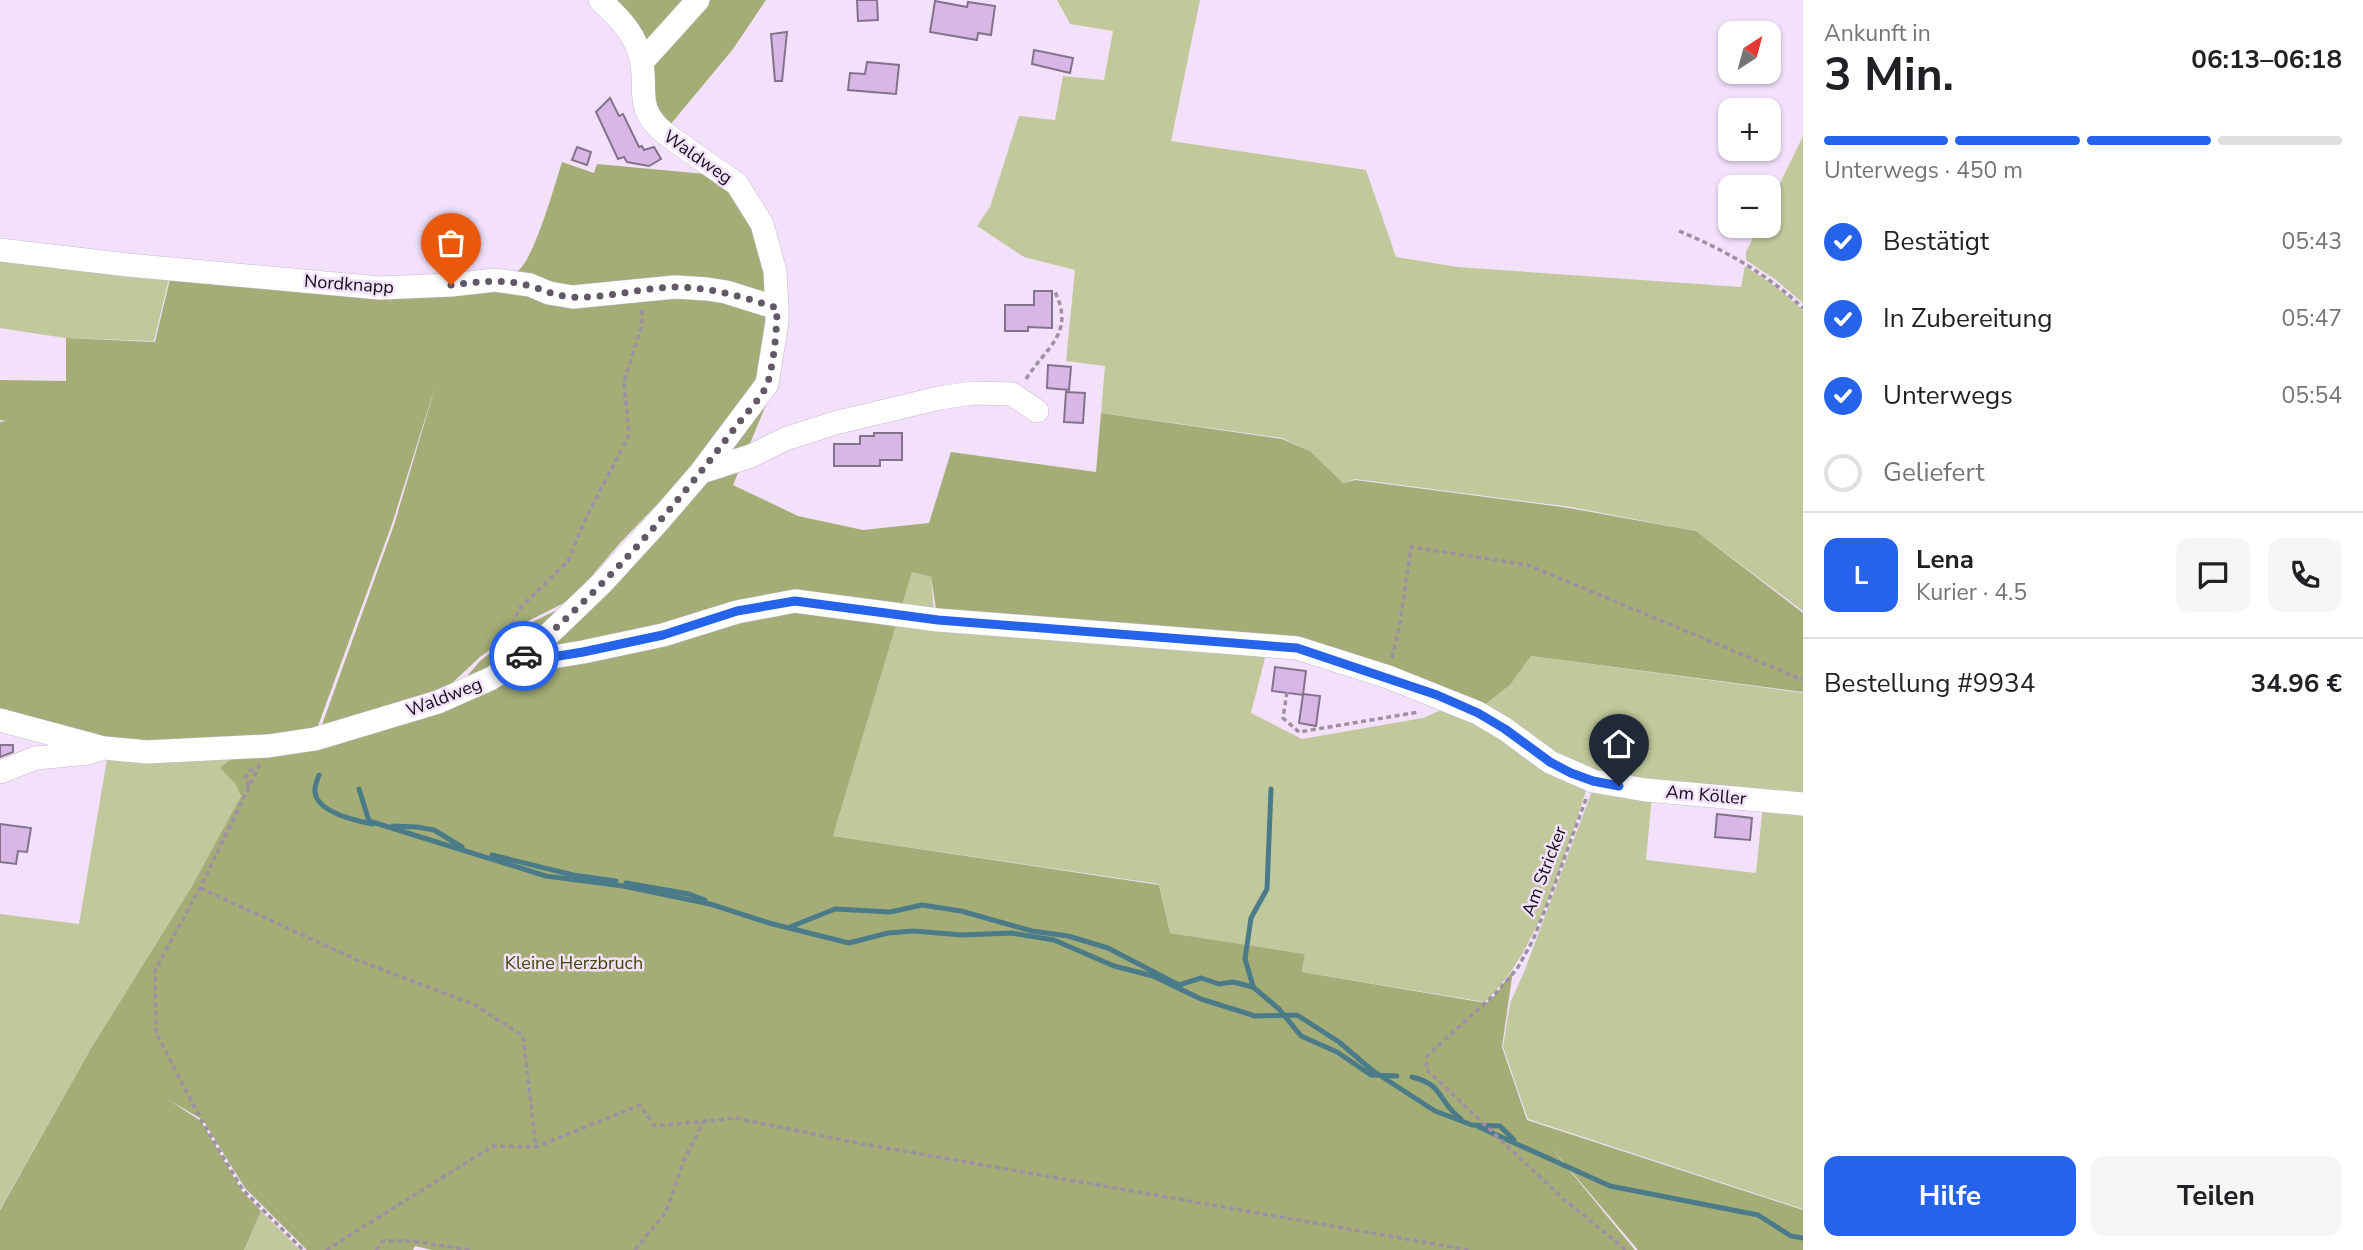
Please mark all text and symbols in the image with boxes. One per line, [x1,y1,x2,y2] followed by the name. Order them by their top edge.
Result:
[1824,18,1931,49] text: Ankunft in
[1718,21,1782,84] north arrow
[1718,21,1781,238] map controls
[2191,42,2342,77] text: 06:13–06:18
[1824,43,1954,106] text: 3 Min.
[1718,98,1781,161] button: +
[659,124,737,190] street label: Waldweg
[1824,155,2023,186] text: Unterwegs · 450 m
[1718,175,1781,238] button: −
[421,213,481,285] pin
[1824,223,1862,261] icon: check
[432,224,470,262] icon: bag
[1883,224,1989,259] text: Bestätigt
[2282,226,2342,257] text: 05:43
[303,269,395,299] street label: Nordknapp
[1824,300,1862,338] icon: check
[1883,301,2052,336] text: In Zubereitung
[2282,303,2342,334] text: 05:47
[1824,377,1862,415] icon: check
[1883,378,2013,413] text: Unterwegs
[2282,380,2342,411] text: 05:54
[1883,455,1984,490] text: Geliefert
[2176,538,2250,612] button: chat
[2268,538,2342,612] button: phone
[1916,542,1974,577] text: Lena
[1854,558,1868,593] text: L
[1916,577,2027,608] text: Kurier · 4.5
[489,621,559,691] courier
[505,637,543,675] icon: car
[1824,666,2035,701] text: Bestellung #9934
[2251,666,2342,701] text: 34.96 €
[403,672,485,722] street label: Waldweg
[1589,714,1649,786] pin
[1600,725,1638,763] icon: home
[1665,780,1748,811] street label: Am Köller
[1516,822,1572,919] street label: Am Stricker
[505,951,643,975] park label: Kleine Herzbruch
[1824,1156,2076,1236] button: Hilfe
[2090,1156,2342,1236] button: Teilen

